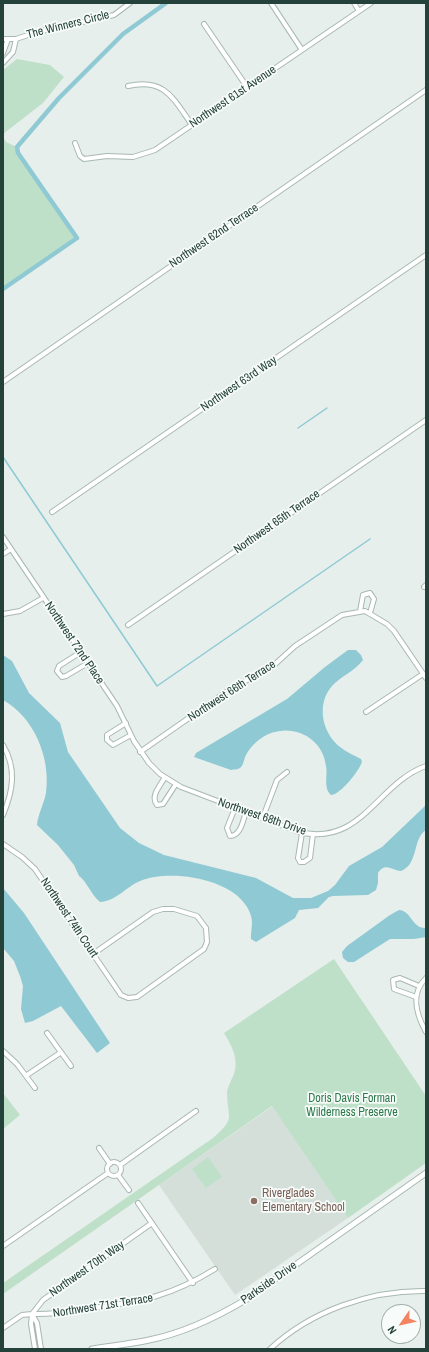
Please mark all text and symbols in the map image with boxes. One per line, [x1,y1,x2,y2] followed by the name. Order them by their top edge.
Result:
[25,8,111,42] street label: The Winners Circle
[187,63,279,131] street label: Northwest 61st Avenue
[167,201,261,271] street label: Northwest 62nd Terrace
[198,353,280,415] street label: Northwest 63rd Way
[231,487,323,557] street label: Northwest 65th Terrace
[41,599,107,687] street label: Northwest 72nd Place
[185,657,279,725] street label: Northwest 66th Terrace
[216,795,308,839] street label: Northwest 68th Drive
[37,875,101,961] street label: Northwest 74th Court
[306,1092,398,1120] park label: Doris Davis Forman Wilderness Preserve
[262,1187,345,1215] place label: Riverglades Elementary School
[249,1196,259,1206] marker: Riverglades Elementary School
[47,1238,127,1300] street label: Northwest 70th Way
[238,1258,300,1308] street label: Parkside Drive
[52,1291,154,1321] street label: Northwest 71st Terrace
[381,1304,421,1344] north arrow
[384,1324,400,1337] text: N

